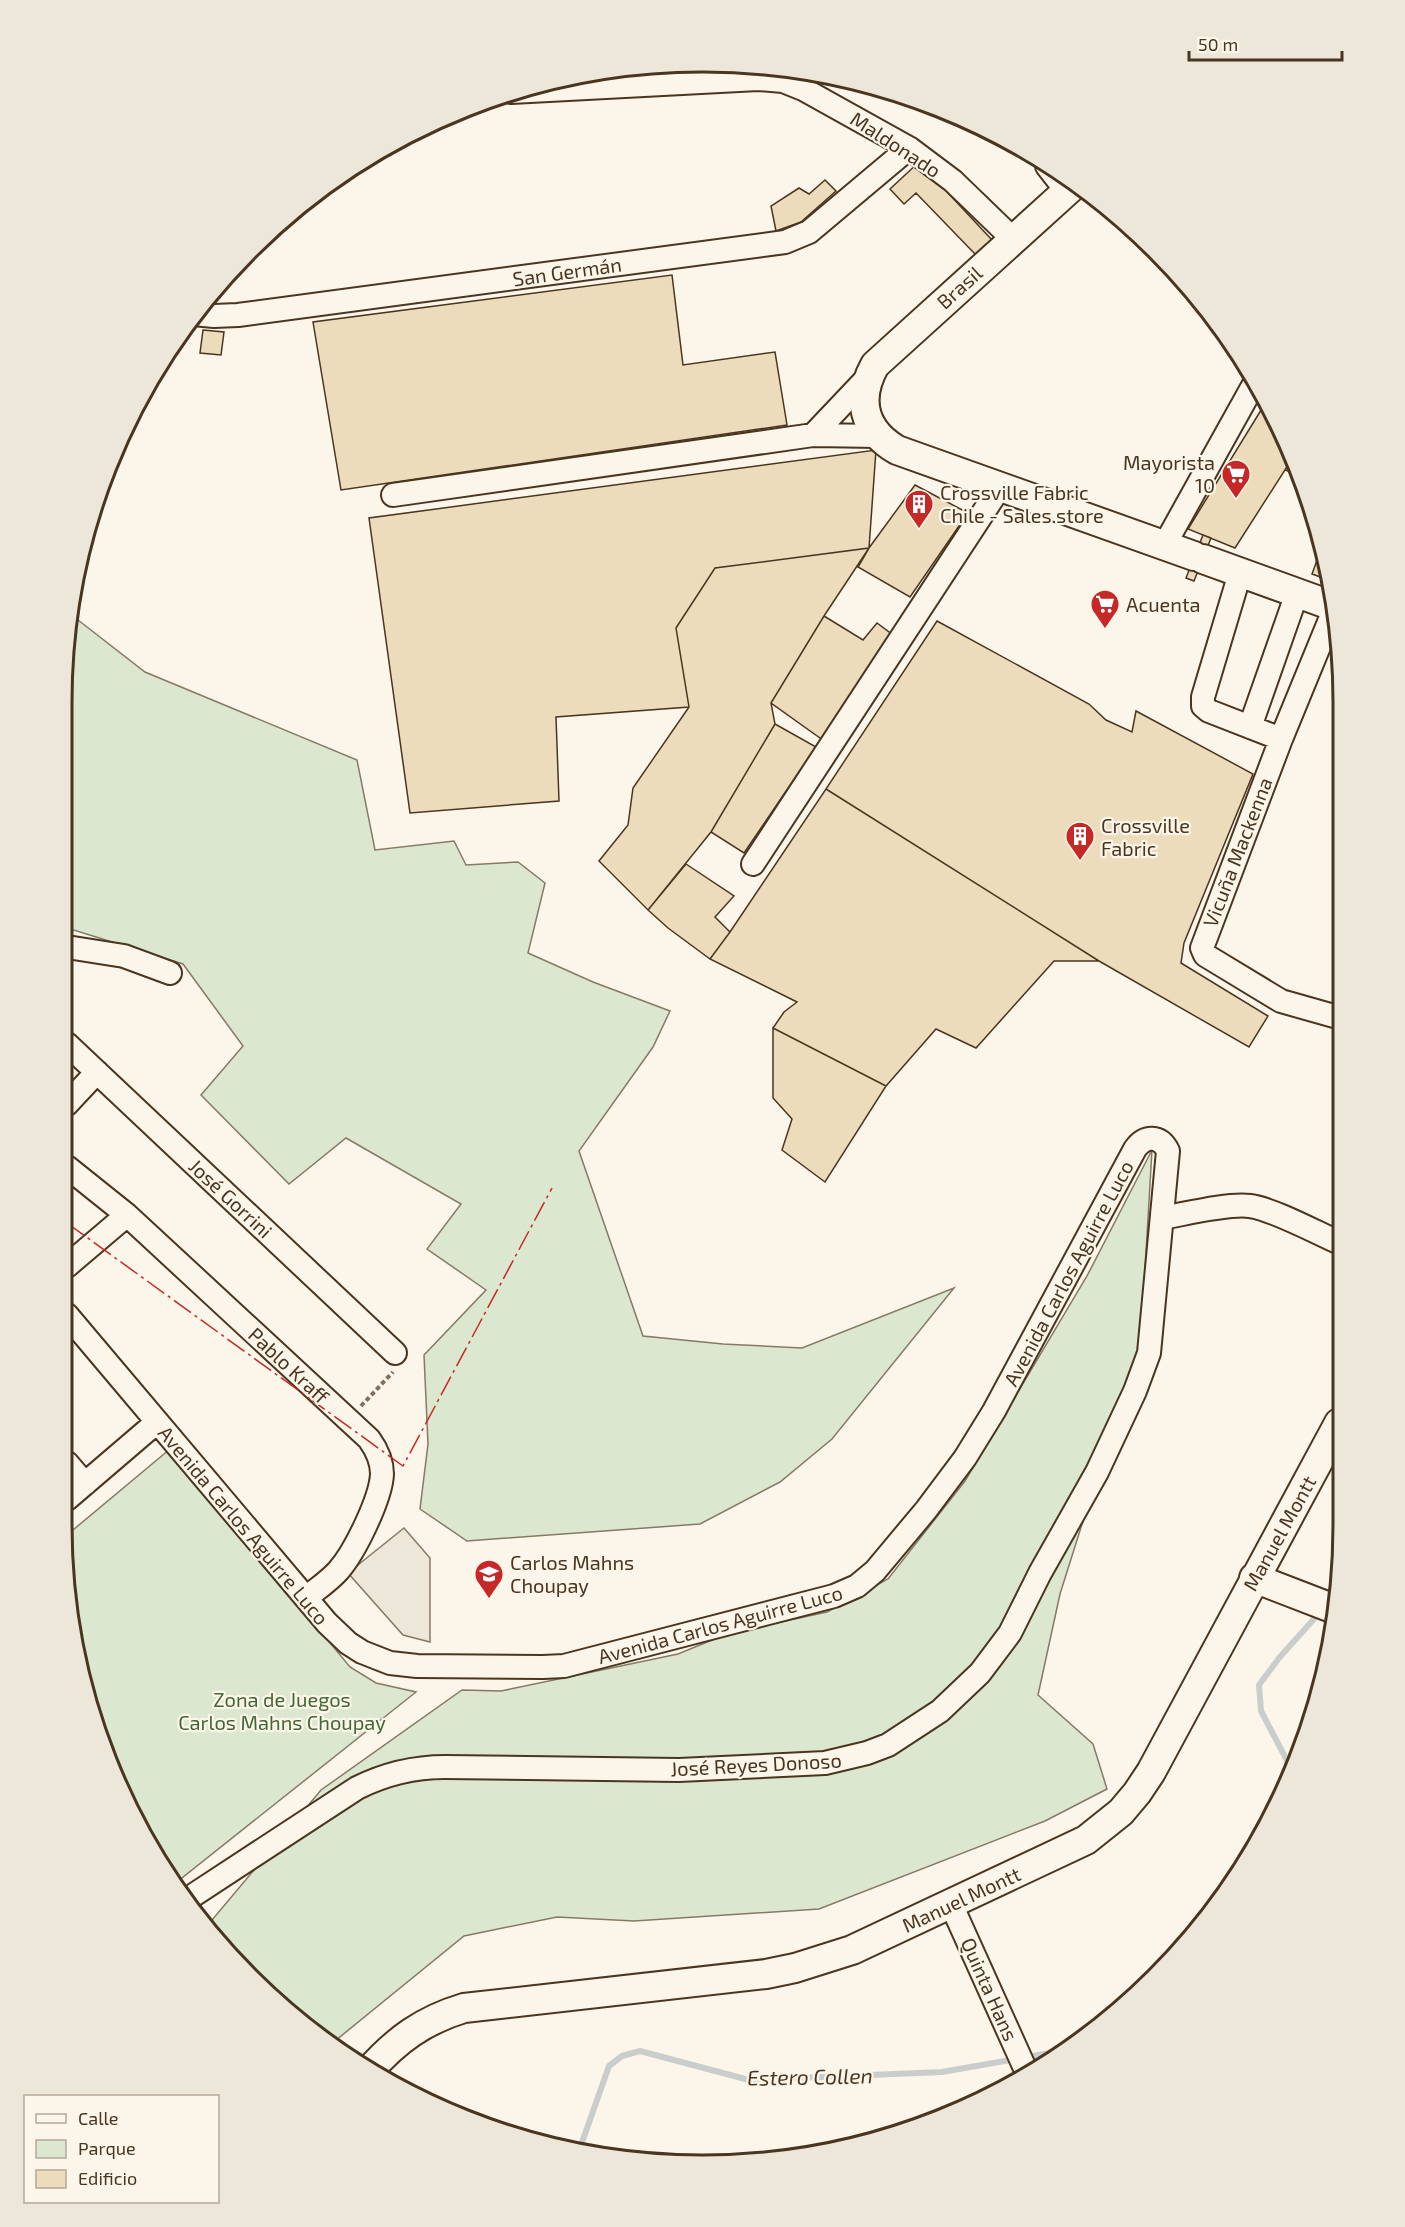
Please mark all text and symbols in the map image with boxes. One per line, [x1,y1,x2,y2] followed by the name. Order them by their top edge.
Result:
[1189,24,1342,62] scale bar
[1198,33,1238,55] text: 50 m
[846,106,946,182] street label: Maldonado
[511,251,623,291] street label: San Germán
[931,260,987,313] street label: Brasil
[1123,450,1215,497] place label: Mayorista 10
[1220,458,1252,500] supermarket icon: Mayorista 10
[940,480,1104,527] place label: Crossville Fabric Chile - Sales store
[903,488,935,530] building icon: Crossville Fabric Chile - Sales store
[1089,588,1121,630] supermarket icon: Acuenta
[1126,592,1201,616] place label: Acuenta
[1197,774,1277,930] street label: Vicuña Mackenna
[1101,813,1190,860] place label: Crossville Fabric
[1064,820,1096,862] building icon: Crossville Fabric
[184,1153,278,1243] street label: José Gorrini
[998,1156,1138,1390] street label: Avenida Carlos Aguirre Luco
[244,1322,335,1409] street label: Pablo Kraff
[154,1421,334,1629] street label: Avenida Carlos Aguirre Luco
[1237,1471,1321,1595] street label: Manuel Montt
[510,1550,634,1597] place label: Carlos Mahns Choupay
[473,1558,505,1600] school or university icon: Carlos Mahns Choupay
[595,1580,845,1668] street label: Avenida Carlos Aguirre Luco
[178,1687,386,1734] park label: Zona de Juegos Carlos Mahns Choupay
[670,1748,842,1780] street label: José Reyes Donoso
[898,1861,1024,1937] street label: Manuel Montt
[957,1934,1023,2044] street label: Quinta Hans
[747,2062,873,2090] water label: Estero Collen
[24,2095,219,2203] legend
[78,2107,119,2129] text: Calle
[78,2137,136,2159] text: Parque
[78,2167,137,2189] text: Edificio

